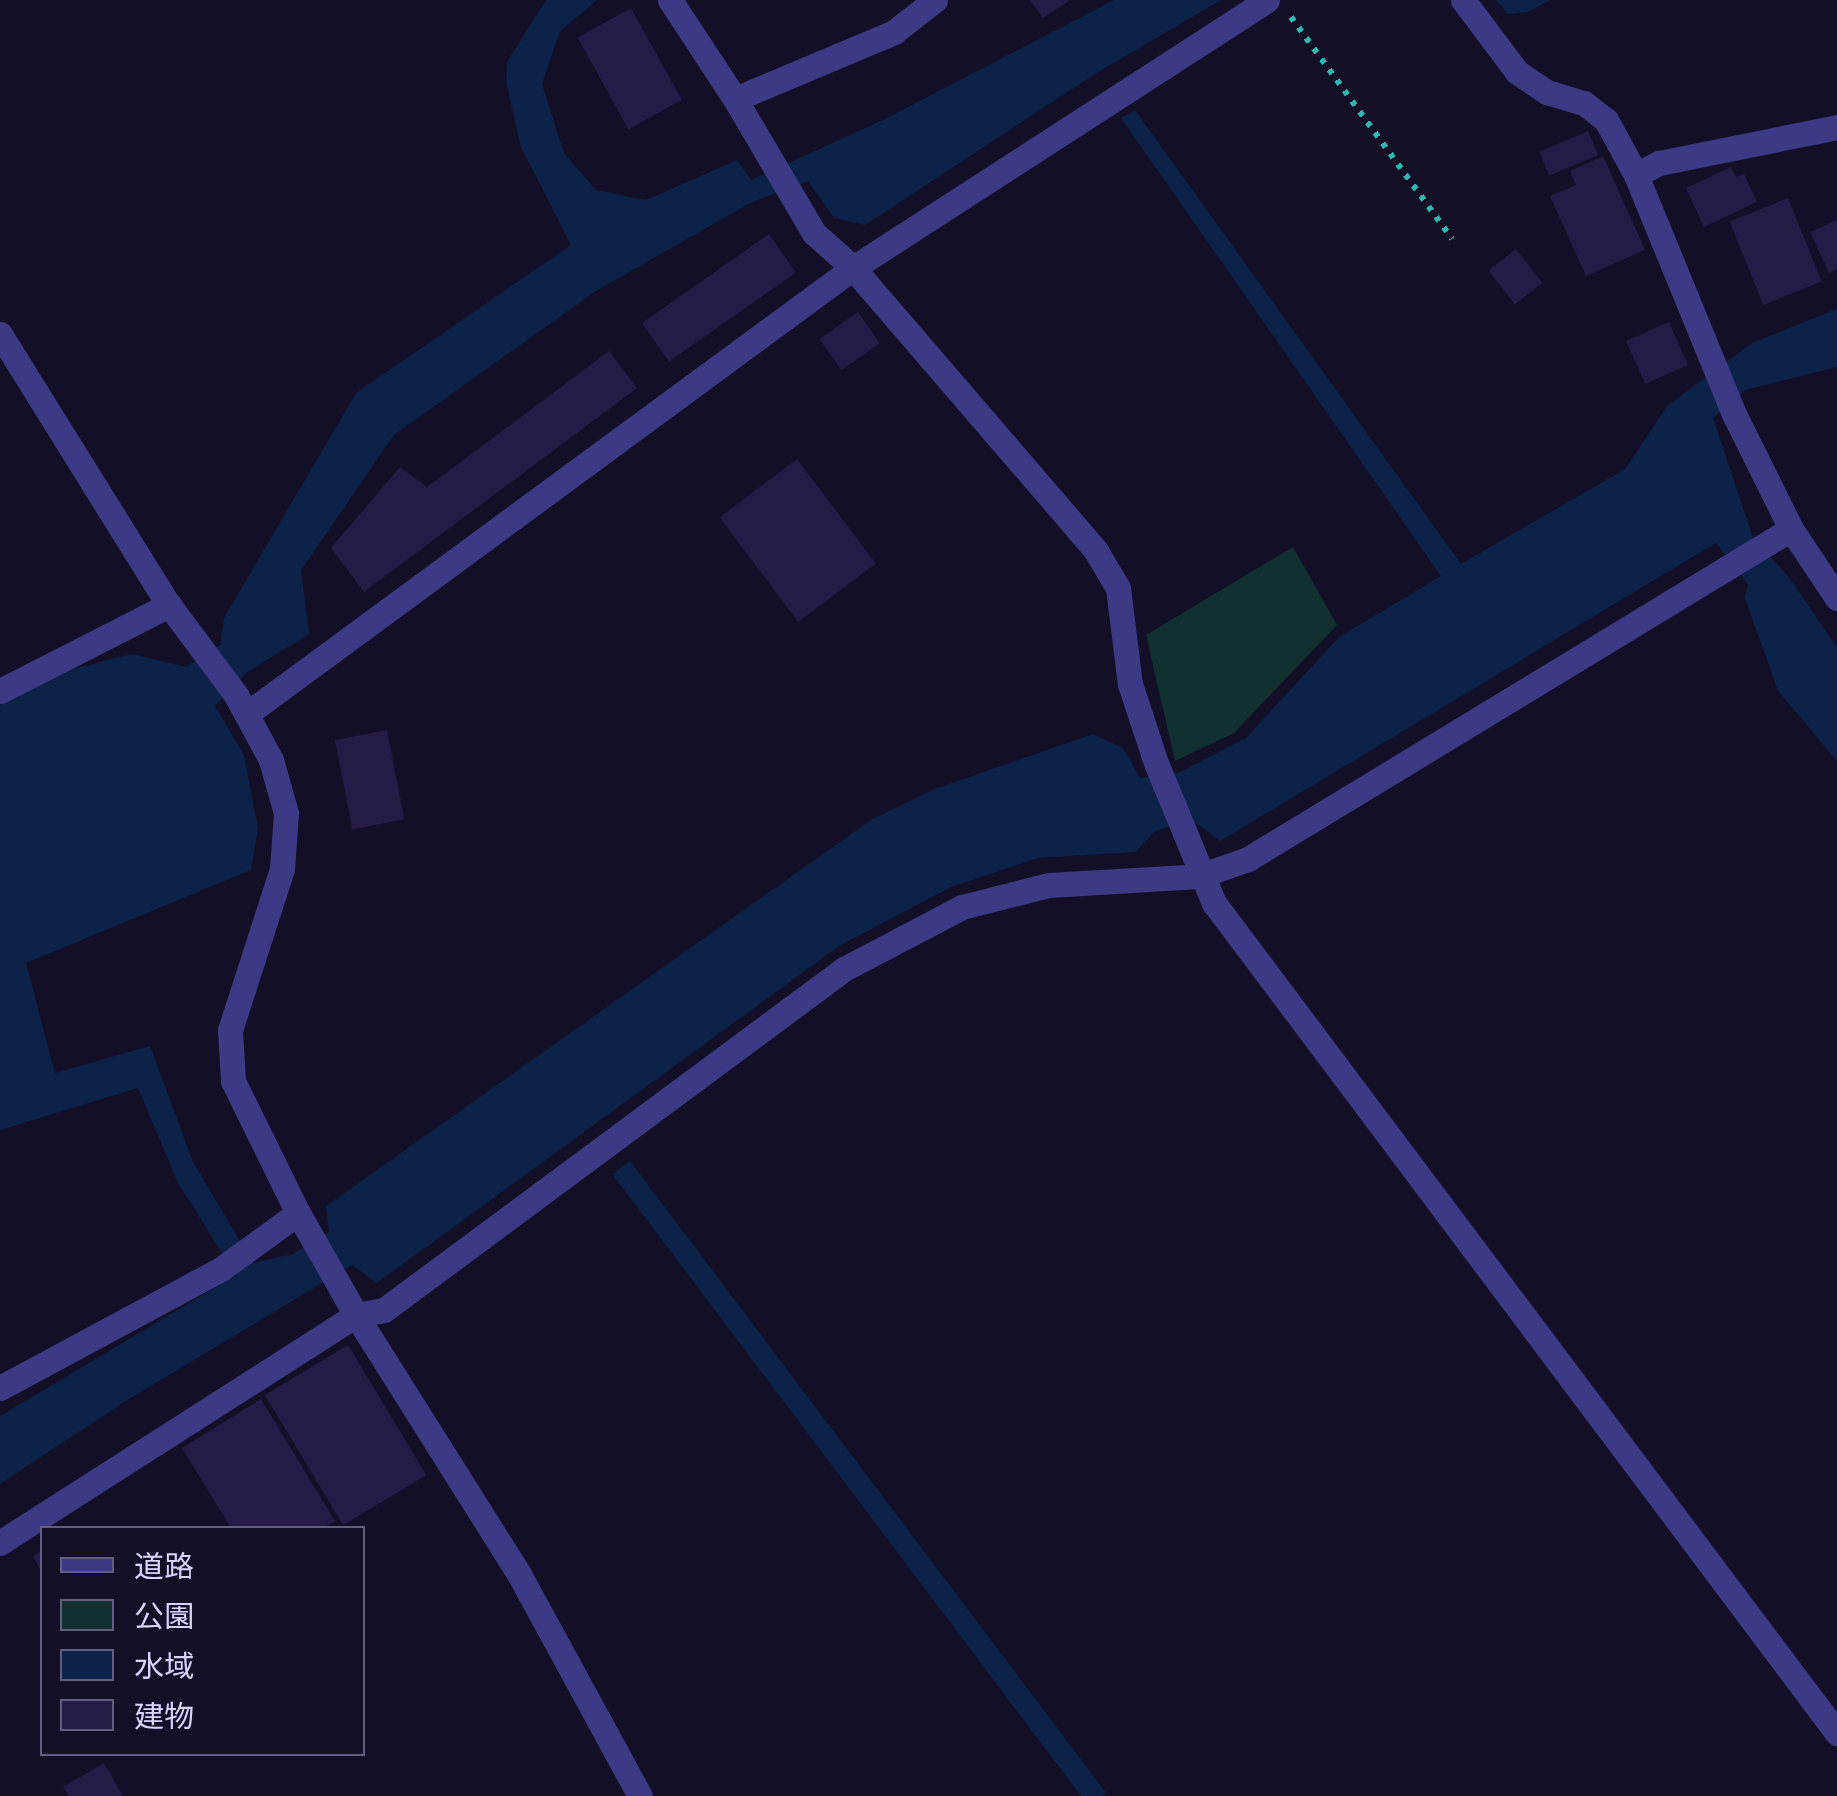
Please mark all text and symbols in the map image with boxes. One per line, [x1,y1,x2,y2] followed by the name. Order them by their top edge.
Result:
[40,1526,365,1756] legend
[134,1546,194,1589] text: 道路
[134,1596,194,1639] text: 公園
[134,1646,194,1689] text: 水域
[134,1696,194,1739] text: 建物

